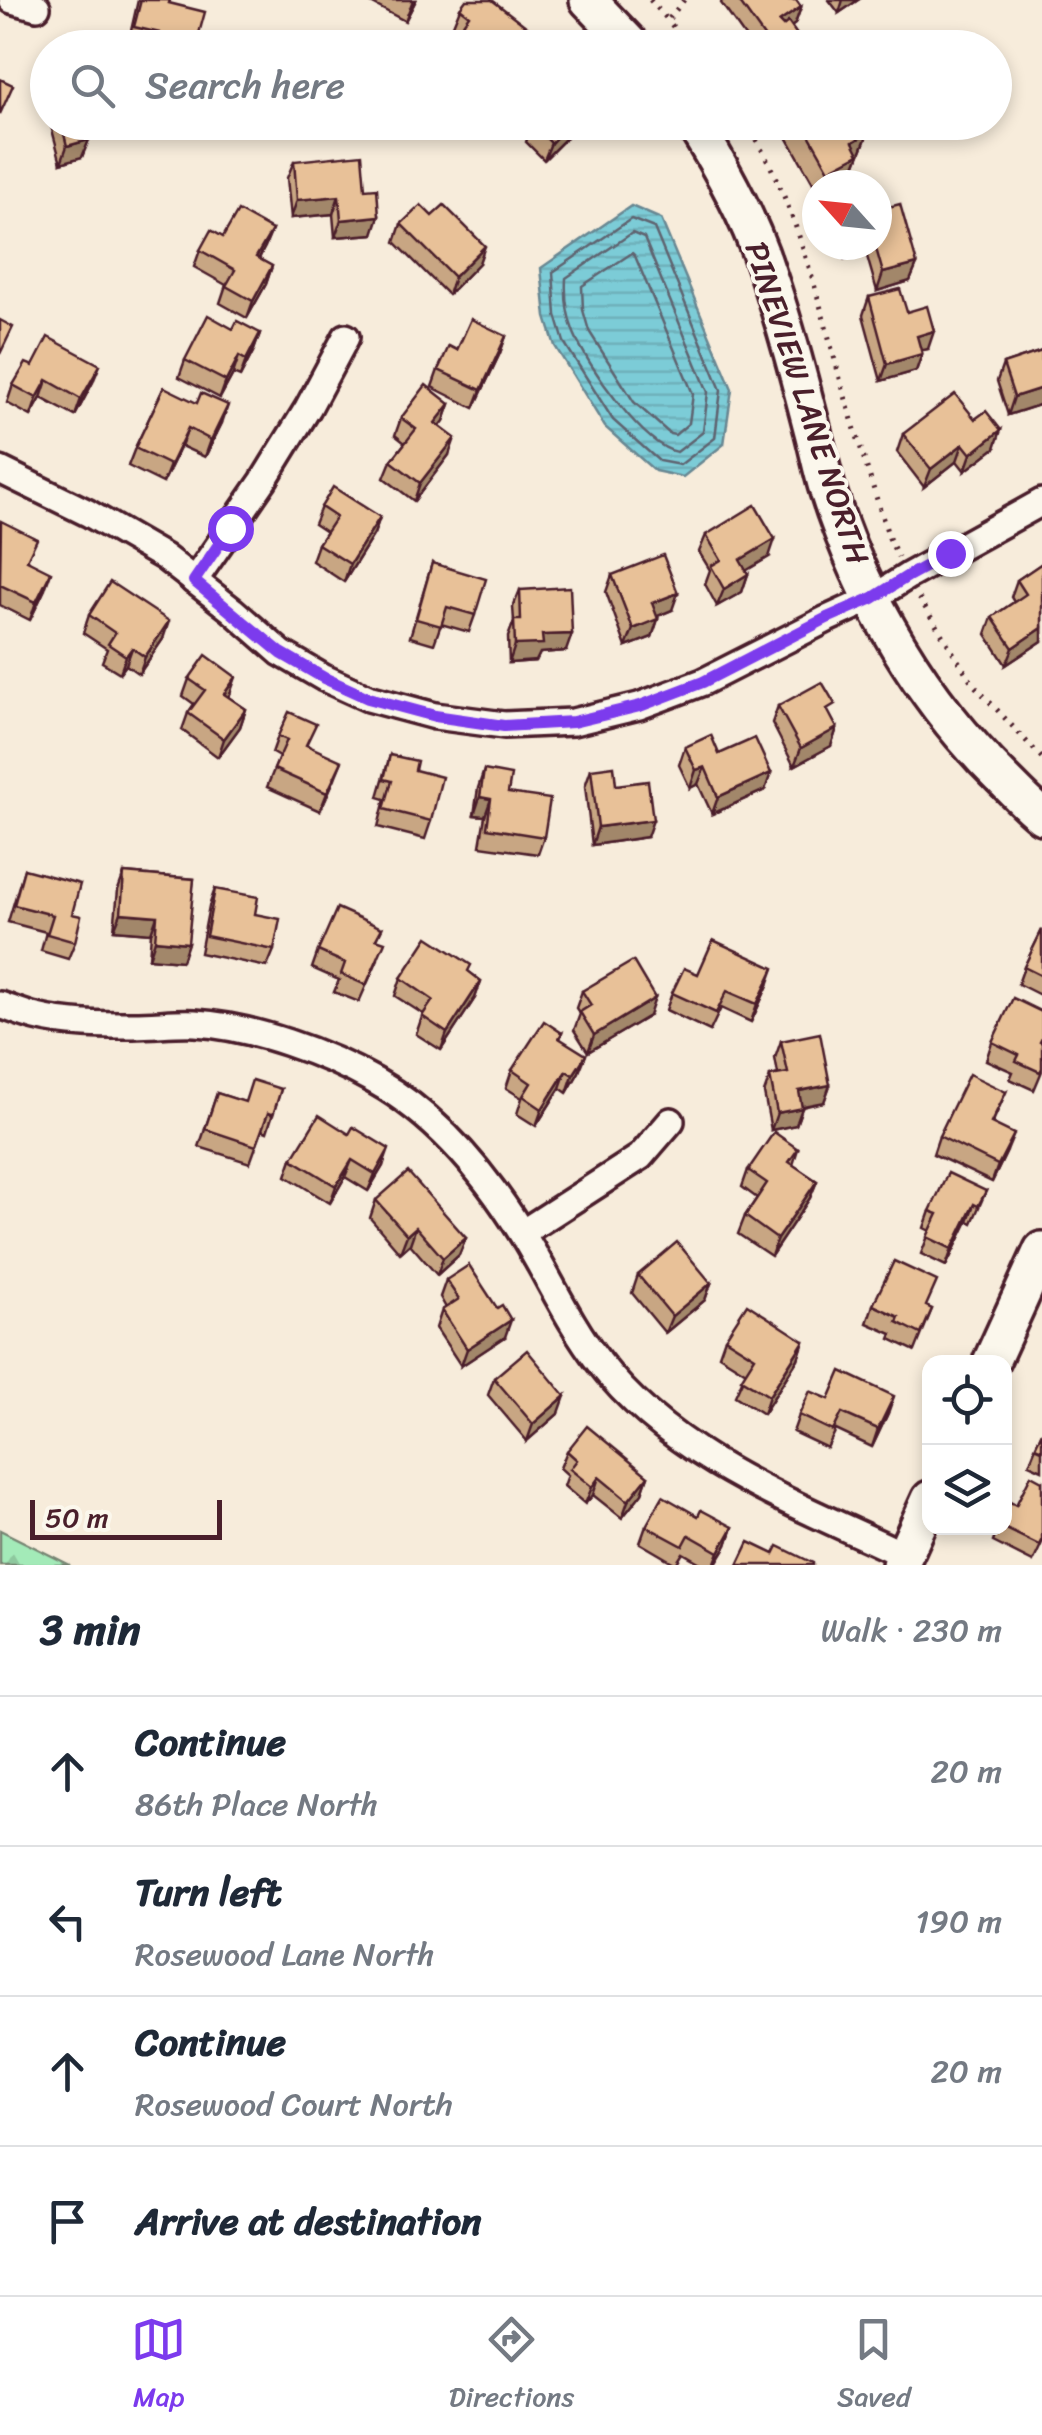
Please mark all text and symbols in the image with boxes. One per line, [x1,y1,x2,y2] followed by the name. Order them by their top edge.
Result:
[30,30,1012,140] search box
[145,52,345,119] text: Search here
[65,58,120,113] icon: search
[802,170,892,260] north arrow
[728,234,886,572] street label: PINEVIEW LANE NORTH
[208,506,254,552] route start
[928,531,974,577] route end
[922,1355,1012,1535] map controls
[922,1355,1012,1445] button: locate
[922,1445,1012,1535] button: layers
[45,1493,109,1542] text: 50 m
[30,1495,222,1540] scale bar
[40,1593,140,1667] text: 3 min
[821,1602,1002,1659] text: Walk · 230 m
[135,1709,286,1776] text: Continue
[930,1743,1002,1800] text: 20 m
[40,1744,95,1799] icon: ahead
[135,1776,378,1833] text: 86th Place North
[135,1859,281,1926] text: Turn left
[916,1893,1002,1950] text: 190 m
[40,1894,95,1949] icon: left
[135,1926,435,1983] text: Rosewood Lane North
[135,2009,286,2076] text: Continue
[930,2043,1002,2100] text: 20 m
[40,2044,95,2099] icon: ahead
[135,2076,453,2133] text: Rosewood Court North
[135,2188,482,2255] text: Arrive at destination
[40,2194,95,2249] icon: arrive
[131,2312,186,2421] tab: Map
[449,2312,574,2421] tab: Directions
[837,2312,911,2421] tab: Saved

